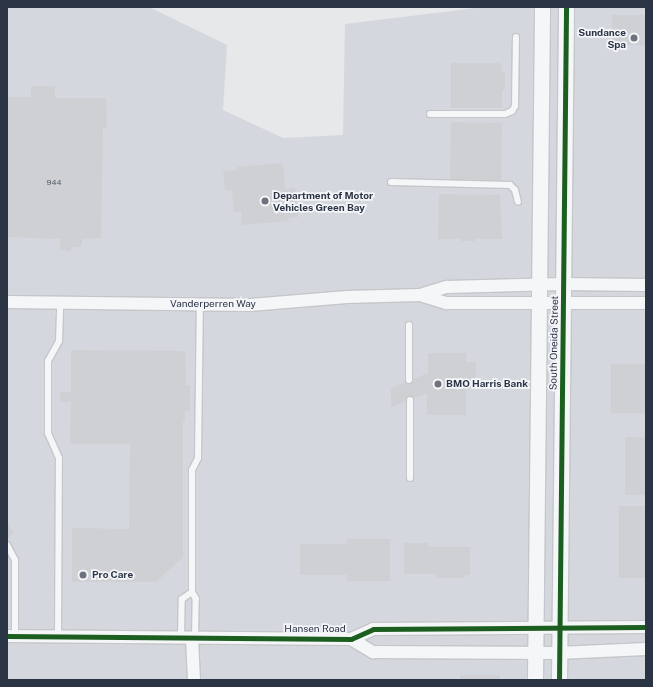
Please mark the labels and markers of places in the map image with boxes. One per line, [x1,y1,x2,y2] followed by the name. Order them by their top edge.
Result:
[578,26,626,50] place label: Sundance Spa
[629,33,639,43] marker: Sundance Spa
[273,189,373,212] place label: Department of Motor Vehicles Green Bay
[260,196,270,206] marker: Department of Motor Vehicles Green Bay
[446,378,528,390] place label: BMO Harris Bank
[433,379,443,389] marker: BMO Harris Bank
[77,569,89,581] marker: Pro Care
[92,569,133,581] place label: Pro Care

